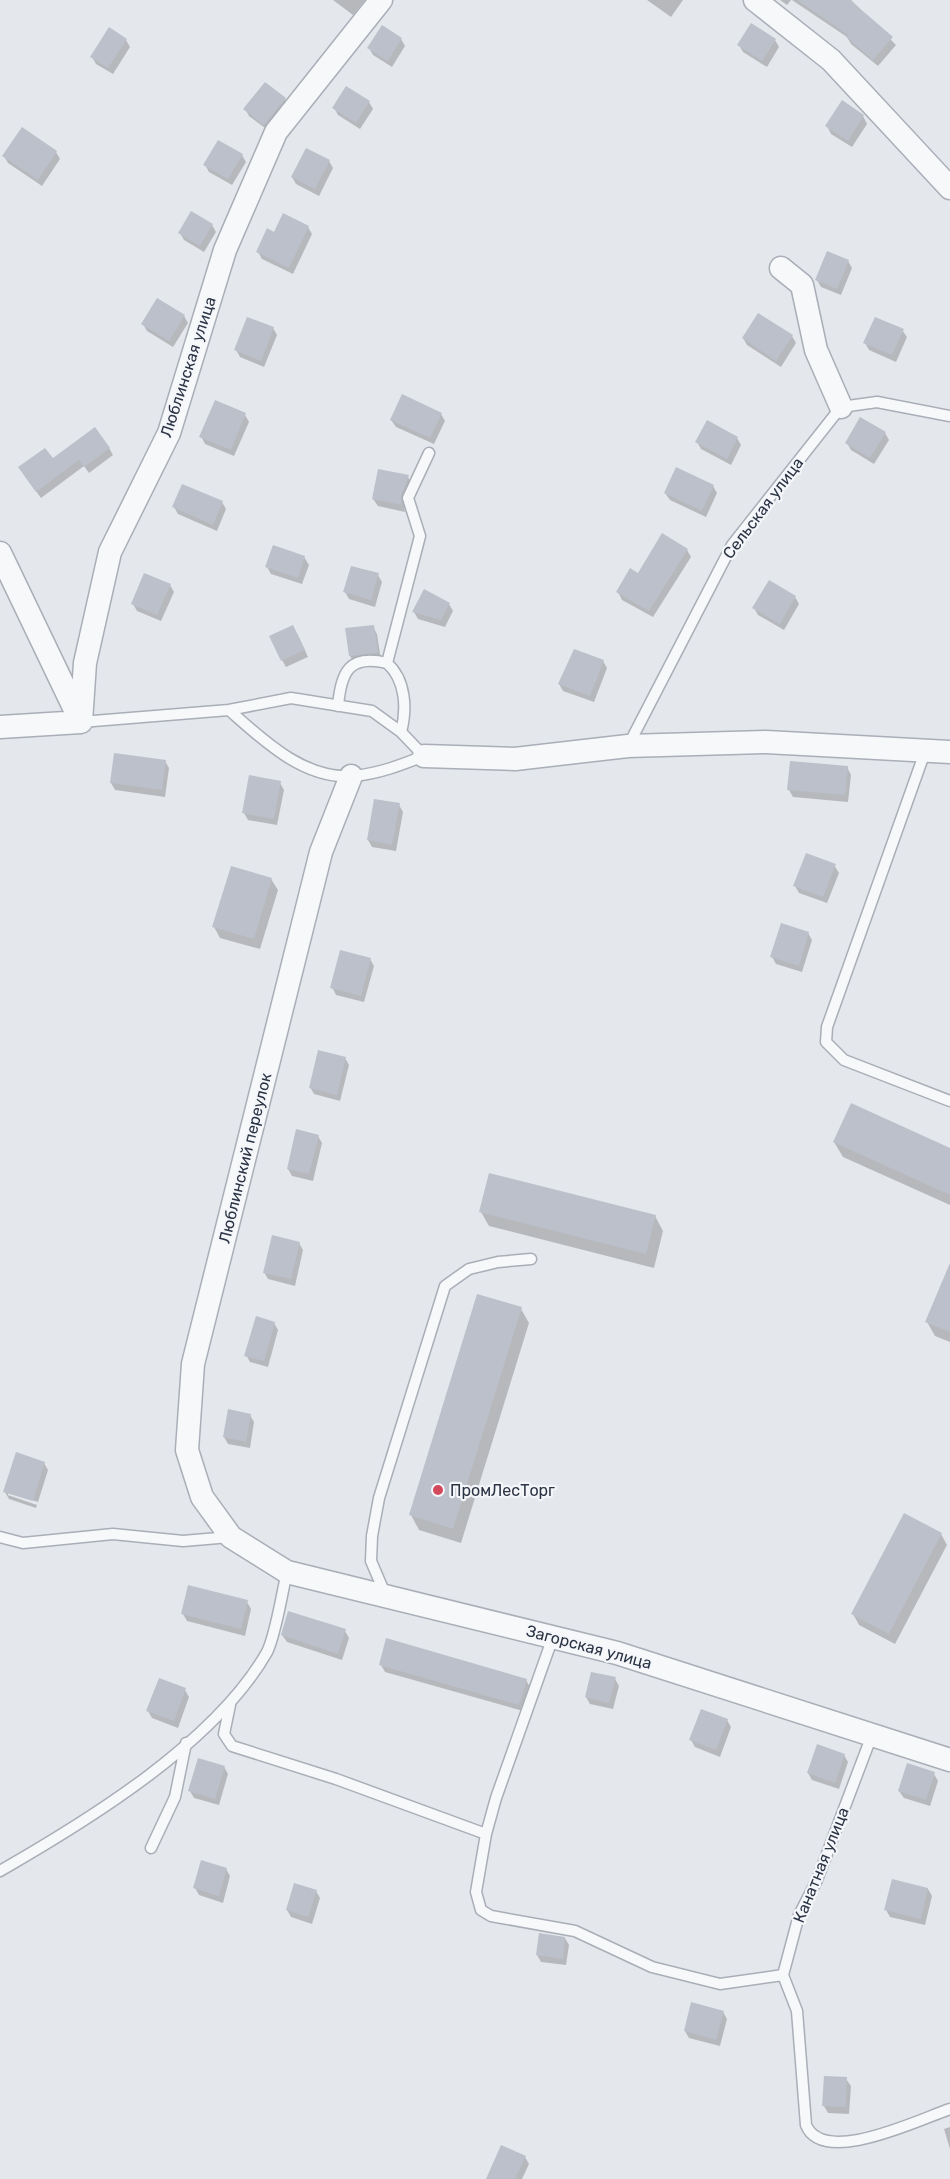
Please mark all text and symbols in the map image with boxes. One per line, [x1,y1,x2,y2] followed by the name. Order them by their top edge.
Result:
[156,294,220,440] street label: Люблинская улица
[719,454,807,562] street label: Сельская улица
[215,1070,275,1245] street label: Люблинский переулок
[450,1481,555,1500] place label: ПромЛесТорг
[431,1483,445,1497] marker: ПромЛесТорг
[524,1621,654,1673] street label: Загорская улица
[789,1804,853,1926] street label: Канатная улица

